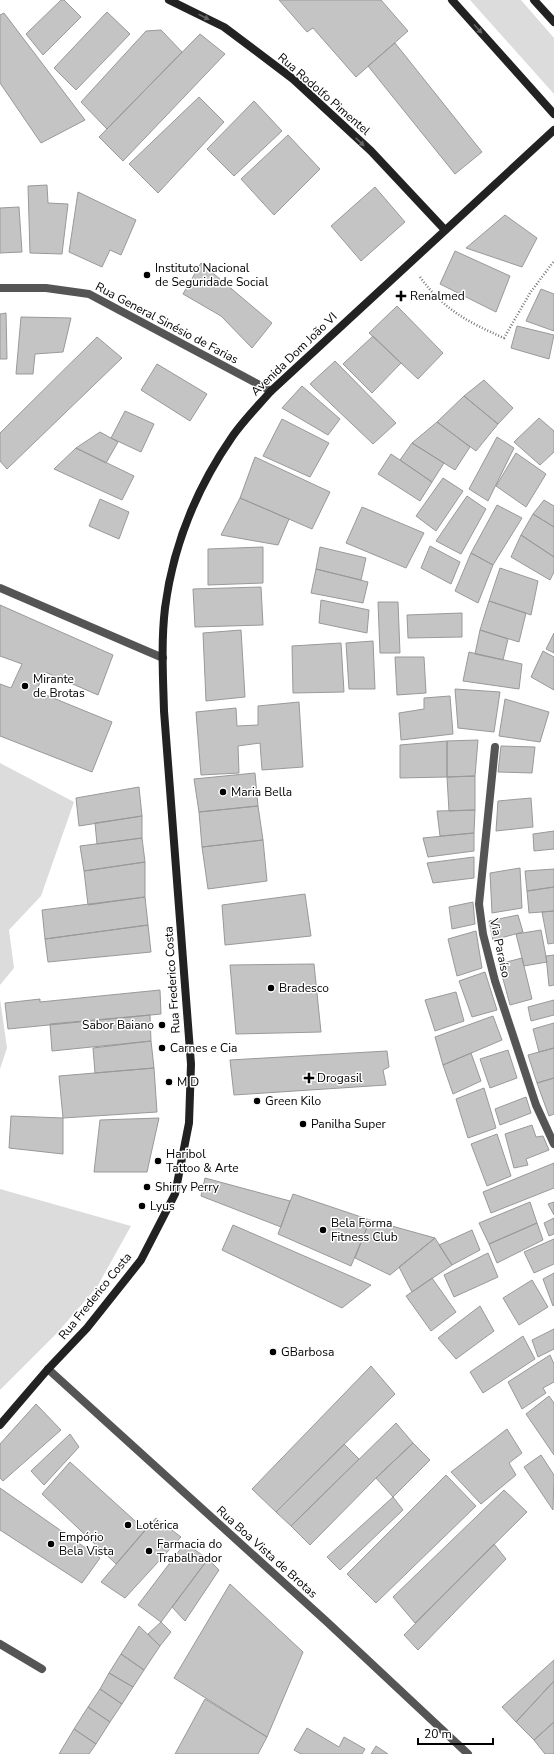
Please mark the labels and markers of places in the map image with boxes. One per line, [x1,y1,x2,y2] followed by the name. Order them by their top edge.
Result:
[155,260,269,290] place label: Instituto Nacional de Seguridade Social
[142,270,152,280] marker: Instituto Nacional de Seguridade Social
[410,288,465,304] place label: Renalmed
[395,290,407,302] marker: Renalmed
[33,671,85,701] place label: Mirante de Brotas
[20,681,30,691] marker: Mirante de Brotas
[231,784,292,800] place label: Maria Bella
[218,787,228,797] marker: Maria Bella
[279,980,329,996] place label: Bradesco
[266,983,276,993] marker: Bradesco
[82,1017,154,1033] place label: Sabor Baiano
[157,1020,167,1030] marker: Sabor Baiano
[170,1040,237,1056] place label: Carnes e Cia
[157,1043,167,1053] marker: Carnes e Cia
[317,1070,363,1086] place label: Drogasil
[304,1073,314,1083] marker: Drogasil
[177,1074,199,1090] place label: M D
[164,1077,174,1087] marker: M D
[265,1093,321,1109] place label: Green Kilo
[252,1096,262,1106] marker: Green Kilo
[311,1116,387,1132] place label: Panilha Super
[298,1119,308,1129] marker: Panilha Super
[166,1146,239,1176] place label: Haribol Tattoo & Arte
[153,1156,163,1166] marker: Haribol Tattoo & Arte
[155,1179,220,1195] place label: Shirry Perry
[142,1182,152,1192] marker: Shirry Perry
[150,1198,175,1214] place label: Lyus
[137,1201,147,1211] marker: Lyus
[331,1215,398,1245] place label: Bela Forma Fitness Club
[318,1225,328,1235] marker: Bela Forma Fitness Club
[281,1344,334,1360] place label: GBarbosa
[268,1347,278,1357] marker: GBarbosa
[136,1517,179,1533] place label: Lotérica
[123,1520,133,1530] marker: Lotérica
[59,1529,114,1559] place label: Empório Bela Vista
[157,1536,223,1566] place label: Farmacia do Trabalhador
[46,1539,56,1549] marker: Empório Bela Vista
[144,1546,154,1556] marker: Farmacia do Trabalhador

